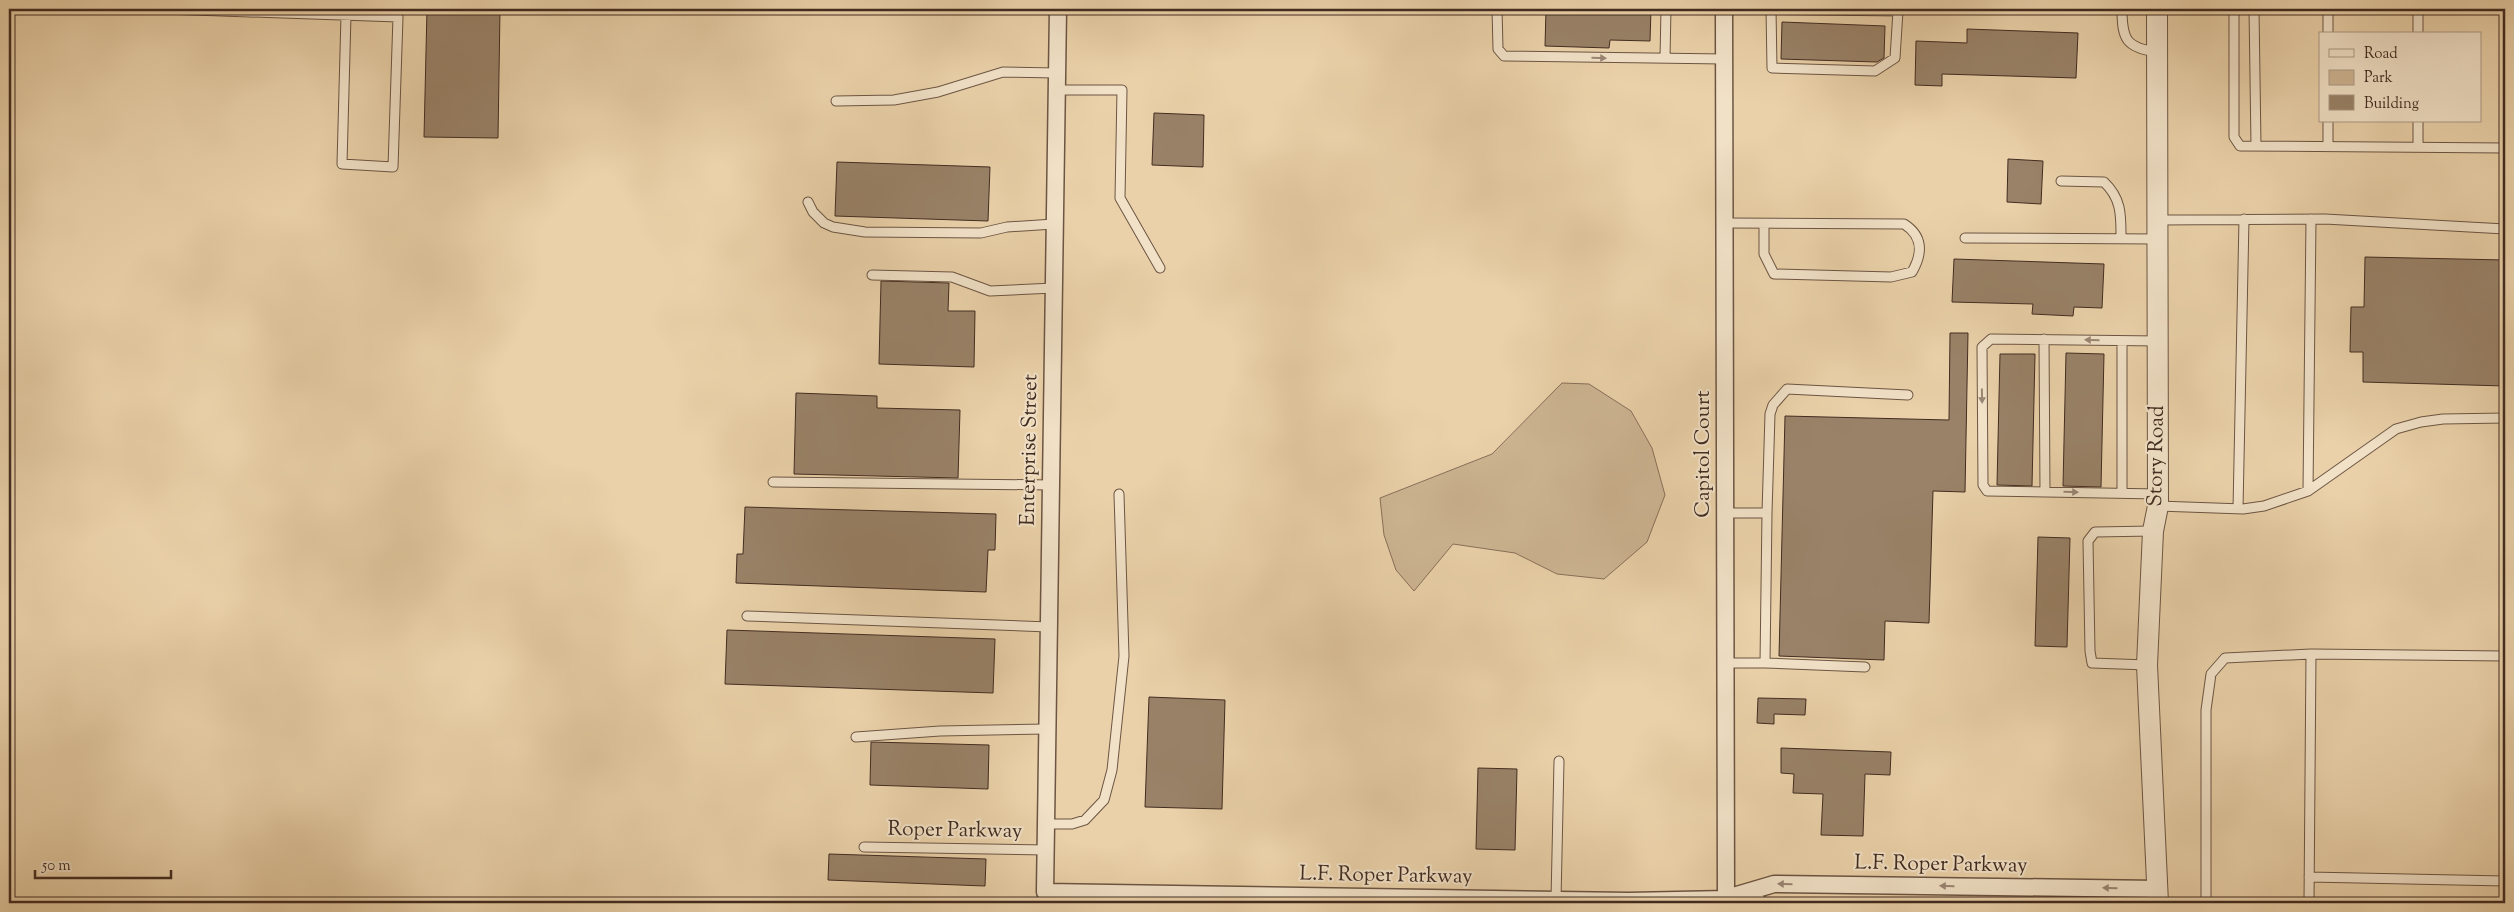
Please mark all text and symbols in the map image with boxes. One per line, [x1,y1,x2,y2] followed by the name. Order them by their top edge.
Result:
[2319,32,2482,122] legend
[2364,44,2398,65] text: Road
[1591,54,1607,62] one-way arrow
[2364,68,2393,89] text: Park
[2364,94,2419,115] text: Building
[2083,336,2099,344] one-way arrow
[1014,374,1046,526] street label: Enterprise Street
[1978,388,1986,404] one-way arrow
[1689,390,1719,518] street label: Capitol Court
[2141,405,2173,507] street label: Story Road
[2063,488,2079,496] one-way arrow
[887,815,1023,847] street label: Roper Parkway
[35,847,171,879] scale bar
[1854,848,2028,882] street label: L.F. Roper Parkway
[41,856,71,877] text: 50 m
[1299,859,1473,893] street label: L.F. Roper Parkway
[1777,880,1793,888] one-way arrow
[1939,882,1955,890] one-way arrow
[2101,884,2117,892] one-way arrow

